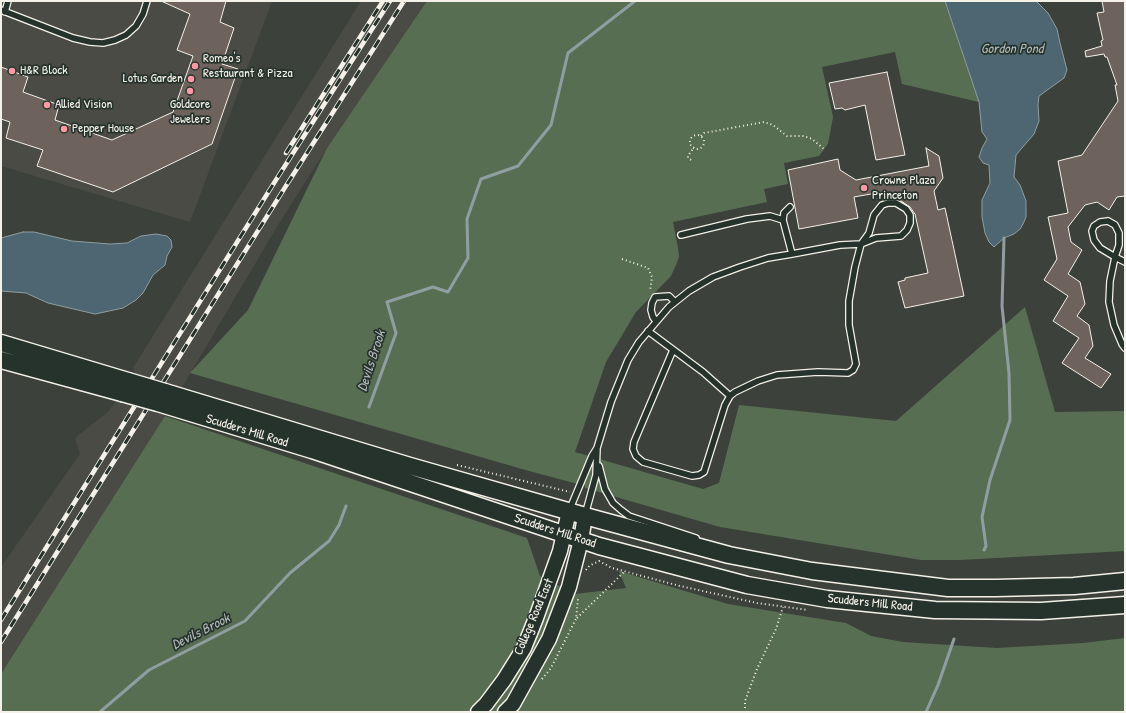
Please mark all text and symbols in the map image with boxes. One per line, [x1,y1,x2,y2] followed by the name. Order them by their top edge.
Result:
[981,41,1043,57] water label: Gordon Pond
[203,51,293,82] place label: Romeo's Restaurant & Pizza
[190,61,200,71] marker: Romeo's Restaurant & Pizza
[20,63,68,79] place label: H&R Block
[7,66,17,76] marker: H&R Block
[123,71,183,87] place label: Lotus Garden
[186,74,196,84] marker: Lotus Garden
[185,86,195,96] marker: Goldcore Jewelers
[55,97,112,113] place label: Allied Vision
[170,97,210,128] place label: Goldcore Jewelers
[42,100,52,110] marker: Allied Vision
[72,121,134,137] place label: Pepper House
[59,124,69,134] marker: Pepper House
[872,173,935,204] place label: Crowne Plaza Princeton
[859,183,869,193] marker: Crowne Plaza Princeton
[354,329,390,393] water label: Devils Brook
[204,411,290,451] street label: Scudders Mill Road
[512,510,598,552] street label: Scudders Mill Road
[511,576,557,658] street label: College Road East
[827,591,913,615] street label: Scudders Mill Road
[169,610,233,654] water label: Devils Brook

